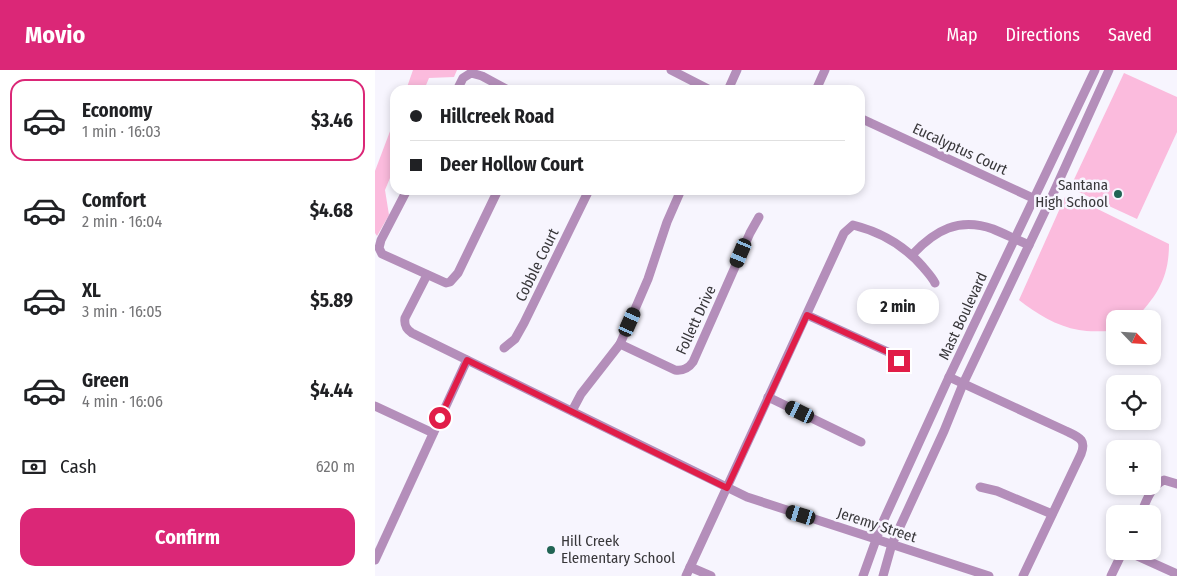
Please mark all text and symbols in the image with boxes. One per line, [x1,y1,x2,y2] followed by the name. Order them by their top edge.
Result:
[25,21,85,49] text: Movio
[946,24,978,46] text: Map
[1006,24,1080,46] text: Directions
[1108,24,1152,46] text: Saved
[22,98,67,143] icon: car
[82,99,152,122] text: Economy
[440,105,554,128] text: Hillcreek Road
[311,109,353,132] text: $3.46
[910,119,1010,179] street label: Eucalyptus Court
[82,122,161,141] text: 1 min · 16:03
[440,153,584,176] text: Deer Hollow Court
[1035,176,1108,211] place label: Santana High School
[22,188,67,233] icon: car
[1112,188,1124,200] marker: Santana High School
[82,189,146,212] text: Comfort
[310,199,353,222] text: $4.68
[82,212,162,231] text: 2 min · 16:04
[512,225,562,305] street label: Cobble Court
[728,236,753,270] car
[935,269,991,363] street label: Mast Boulevard
[22,278,67,323] icon: car
[82,279,101,302] text: XL
[672,283,720,357] street label: Follett Drive
[858,288,940,324] callout: 2 min
[310,289,353,312] text: $5.89
[880,297,916,316] text: 2 min
[82,302,162,321] text: 3 min · 16:05
[617,305,642,339] car
[1106,310,1161,365] north arrow
[1106,310,1161,560] map controls
[888,350,910,372] route end
[22,368,67,413] icon: car
[82,369,129,392] text: Green
[1106,375,1161,430] button: locate
[310,379,353,402] text: $4.44
[82,392,163,411] text: 4 min · 16:06
[783,399,816,425] car
[429,407,451,429] route start
[1106,440,1161,495] button: +
[20,453,48,481] icon: cash
[60,455,97,478] text: Cash
[316,457,355,476] text: 620 m
[784,503,817,527] car
[835,504,919,546] street label: Jeremy Street
[1106,505,1161,560] button: −
[20,508,355,566] button: Confirm
[561,532,675,567] place label: Hill Creek Elementary School
[545,544,557,556] marker: Hill Creek Elementary School

